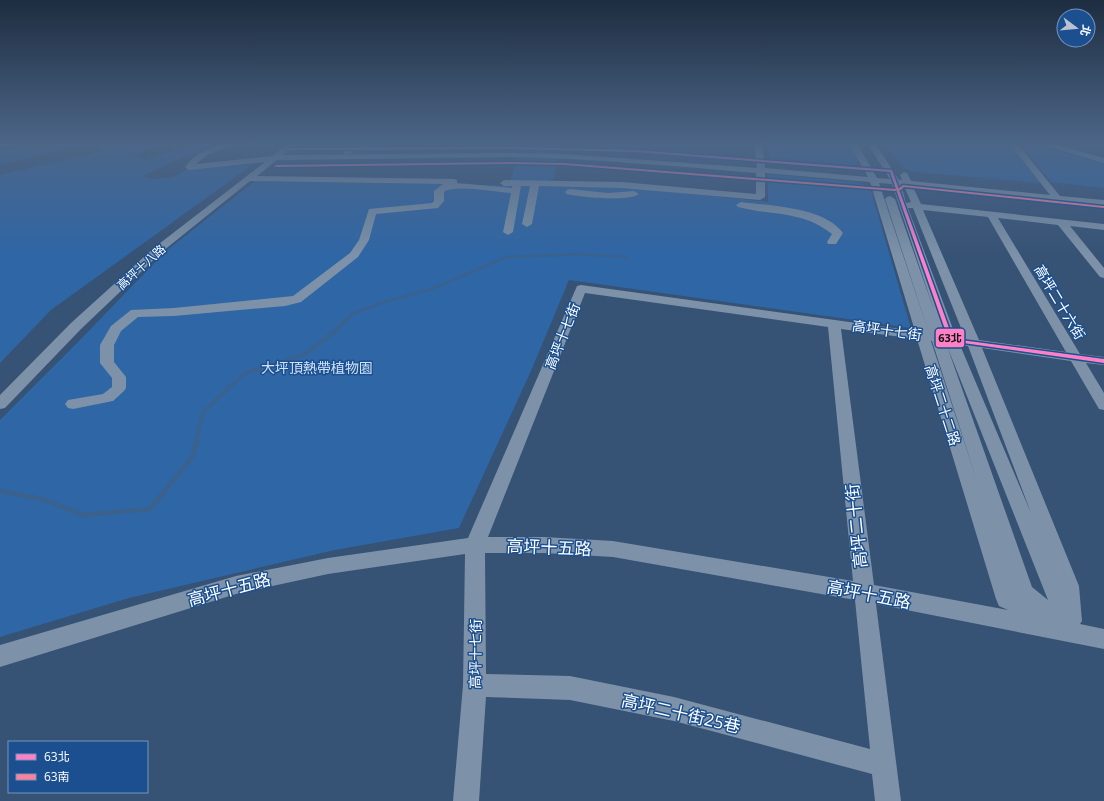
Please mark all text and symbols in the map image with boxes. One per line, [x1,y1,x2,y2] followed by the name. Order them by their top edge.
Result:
[1056,8,1096,48] north arrow
[1077,24,1095,38] text: 北
[113,241,169,293] street label: 高坪十八路
[1030,261,1090,343] street label: 高坪二十六街
[540,300,584,372] street label: 高坪十七街
[851,316,923,344] street label: 高坪十七街
[935,328,965,348] line badge: 63北
[938,330,962,345] text: 63北
[261,358,373,377] park label: 大坪頂熱帶植物園
[921,362,965,448] street label: 高坪二十二路
[840,483,872,569] street label: 高坪二十街
[506,534,592,560] street label: 高坪十五路
[185,567,273,611] street label: 高坪十五路
[825,575,913,613] street label: 高坪十五路
[465,619,485,689] street label: 高坪十七街
[619,688,743,738] street label: 高坪二十街25巷
[8,741,148,793] legend
[44,748,70,765] text: 63北
[44,768,70,785] text: 63南

